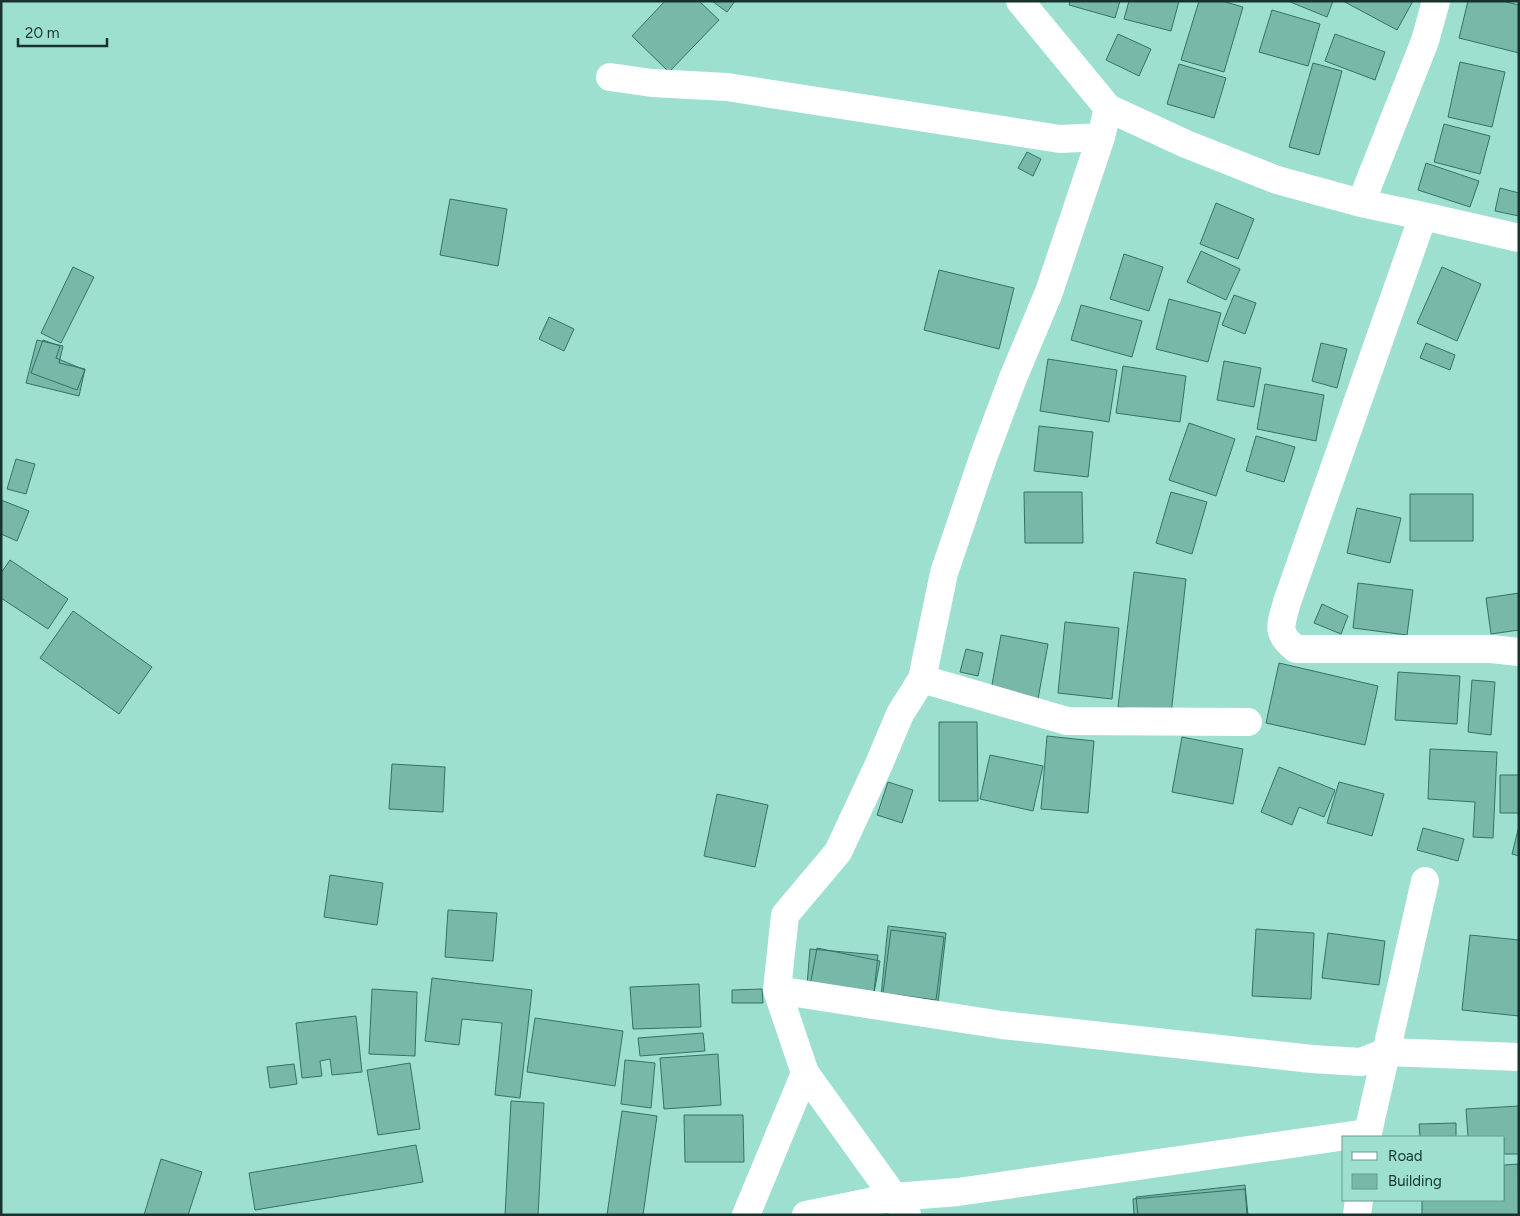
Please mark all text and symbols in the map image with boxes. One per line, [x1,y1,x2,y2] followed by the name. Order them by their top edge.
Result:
[18,15,106,47] scale bar
[25,24,59,42] text: 20 m
[1342,1136,1505,1201] legend
[1388,1147,1423,1165] text: Road
[1388,1172,1442,1190] text: Building

